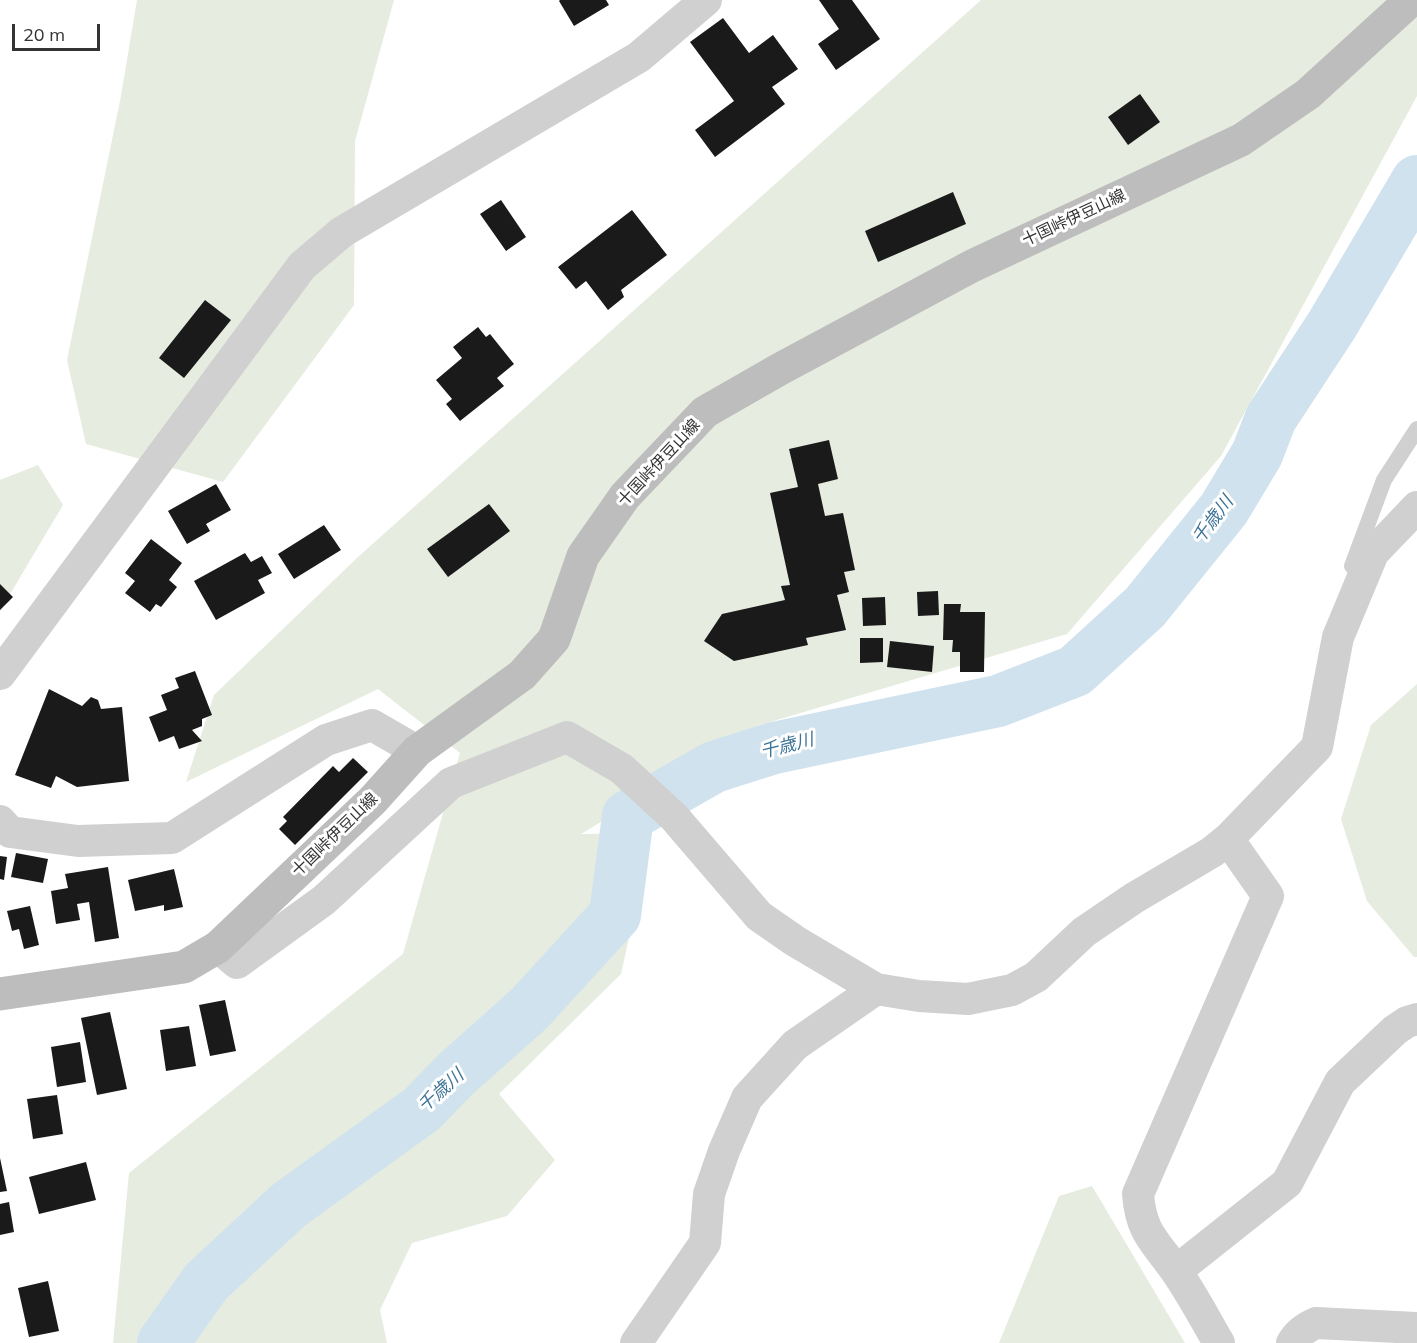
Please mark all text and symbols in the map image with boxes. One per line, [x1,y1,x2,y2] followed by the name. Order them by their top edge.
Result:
[15,12,104,50] scale bar
[23,23,65,46] text: 20 m
[1019,186,1129,250] street label: 十国峠伊豆山線
[614,415,704,511] street label: 十国峠伊豆山線
[1188,492,1238,548] water label: 千歳川
[758,729,816,763] water label: 千歳川
[288,789,382,881] street label: 十国峠伊豆山線
[414,1065,468,1117] water label: 千歳川

